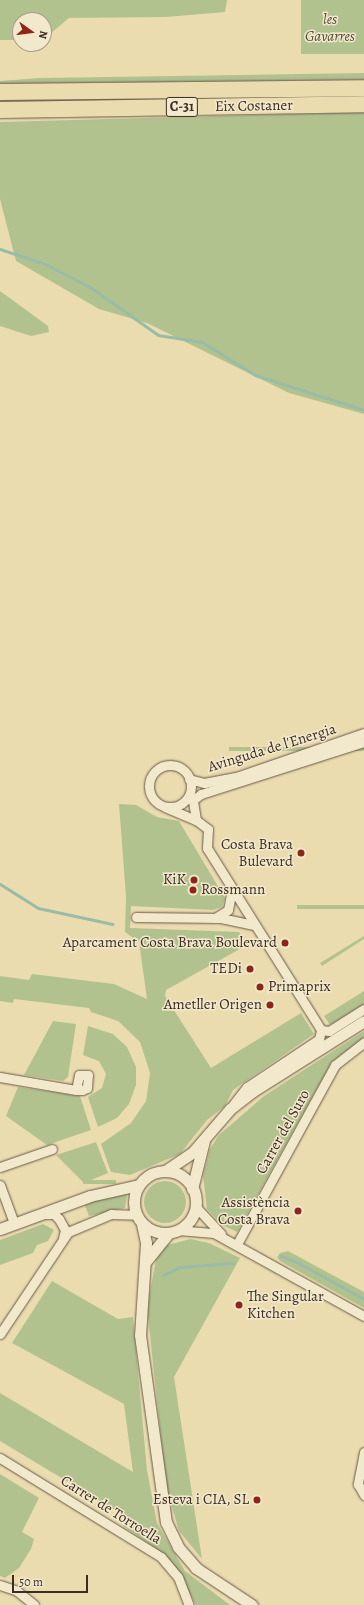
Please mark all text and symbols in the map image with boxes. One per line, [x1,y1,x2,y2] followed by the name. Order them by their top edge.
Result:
[305,10,355,45] park label: les Gavarres
[12,12,52,52] north arrow
[35,29,51,40] text: N
[165,95,199,119] road number: C-31
[215,96,293,116] street label: Eix Costaner
[206,720,338,776] street label: Avinguda de l'Energia
[221,835,293,870] place label: Costa Brava Bulevard
[296,848,306,858] marker: Costa Brava Bulevard
[163,871,186,889] place label: KiK
[189,875,199,885] marker: KiK
[201,881,265,899] place label: Rossmann
[188,885,198,895] marker: Rossmann
[63,934,277,952] place label: Aparcament Costa Brava Boulevard
[280,938,290,948] marker: Aparcament Costa Brava Boulevard
[210,960,242,978] place label: TEDi
[245,964,255,974] marker: TEDi
[268,978,331,996] place label: Primaprix
[255,982,265,992] marker: Primaprix
[164,996,262,1014] place label: Ametller Origen
[265,1000,275,1010] marker: Ametller Origen
[252,1087,314,1177] street label: Carrer del Suro
[218,1193,290,1228] place label: Assistència Costa Brava
[293,1206,303,1216] marker: Assistència Costa Brava
[247,1287,324,1322] place label: The Singular Kitchen
[234,1300,244,1310] marker: The Singular Kitchen
[57,1472,165,1548] street label: Carrer de Torroella
[152,1491,249,1509] place label: Esteva i CIA, SL
[252,1495,262,1505] marker: Esteva i CIA, SL
[14,1567,90,1593] scale bar
[19,1574,43,1590] text: 50 m

